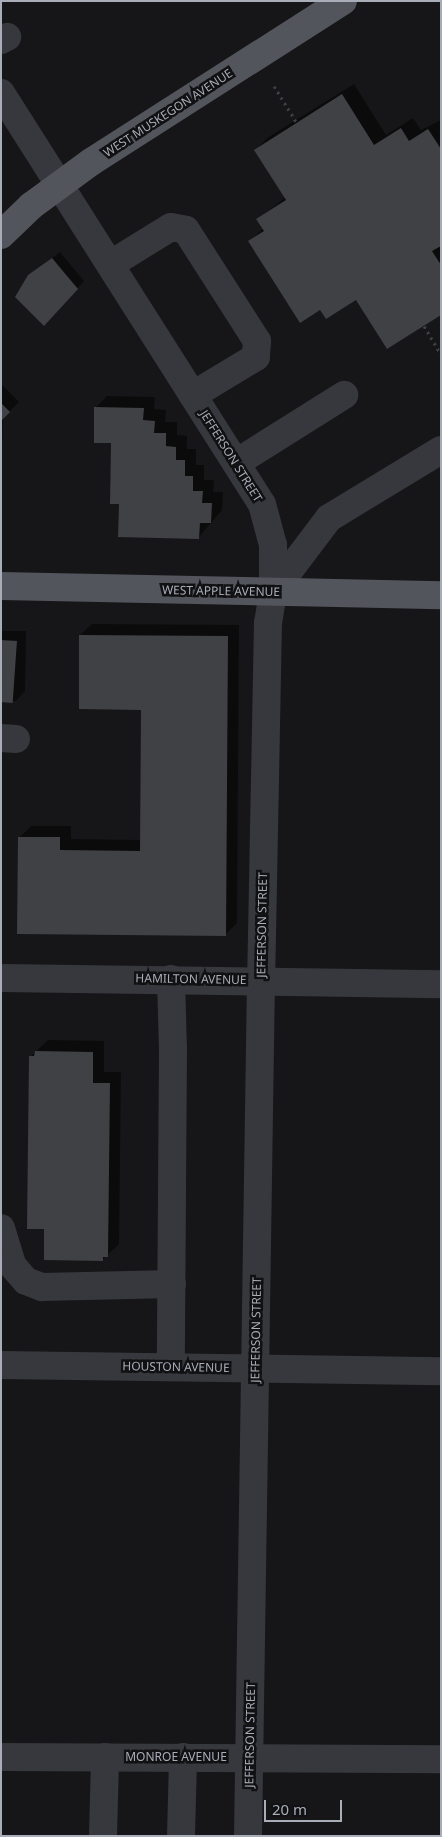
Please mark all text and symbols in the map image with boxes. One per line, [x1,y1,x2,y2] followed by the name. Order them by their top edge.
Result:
[101,66,235,160] street label: WEST MUSKEGON AVENUE
[197,407,265,505] street label: JEFFERSON STREET
[162,583,280,599] street label: WEST APPLE AVENUE
[254,872,270,978] street label: JEFFERSON STREET
[135,971,247,987] street label: HAMILTON AVENUE
[248,1277,264,1383] street label: JEFFERSON STREET
[122,1359,230,1375] street label: HOUSTON AVENUE
[242,1682,258,1788] street label: JEFFERSON STREET
[125,1750,227,1764] street label: MONROE AVENUE
[267,1790,344,1822] scale bar
[272,1799,307,1819] text: 20 m

